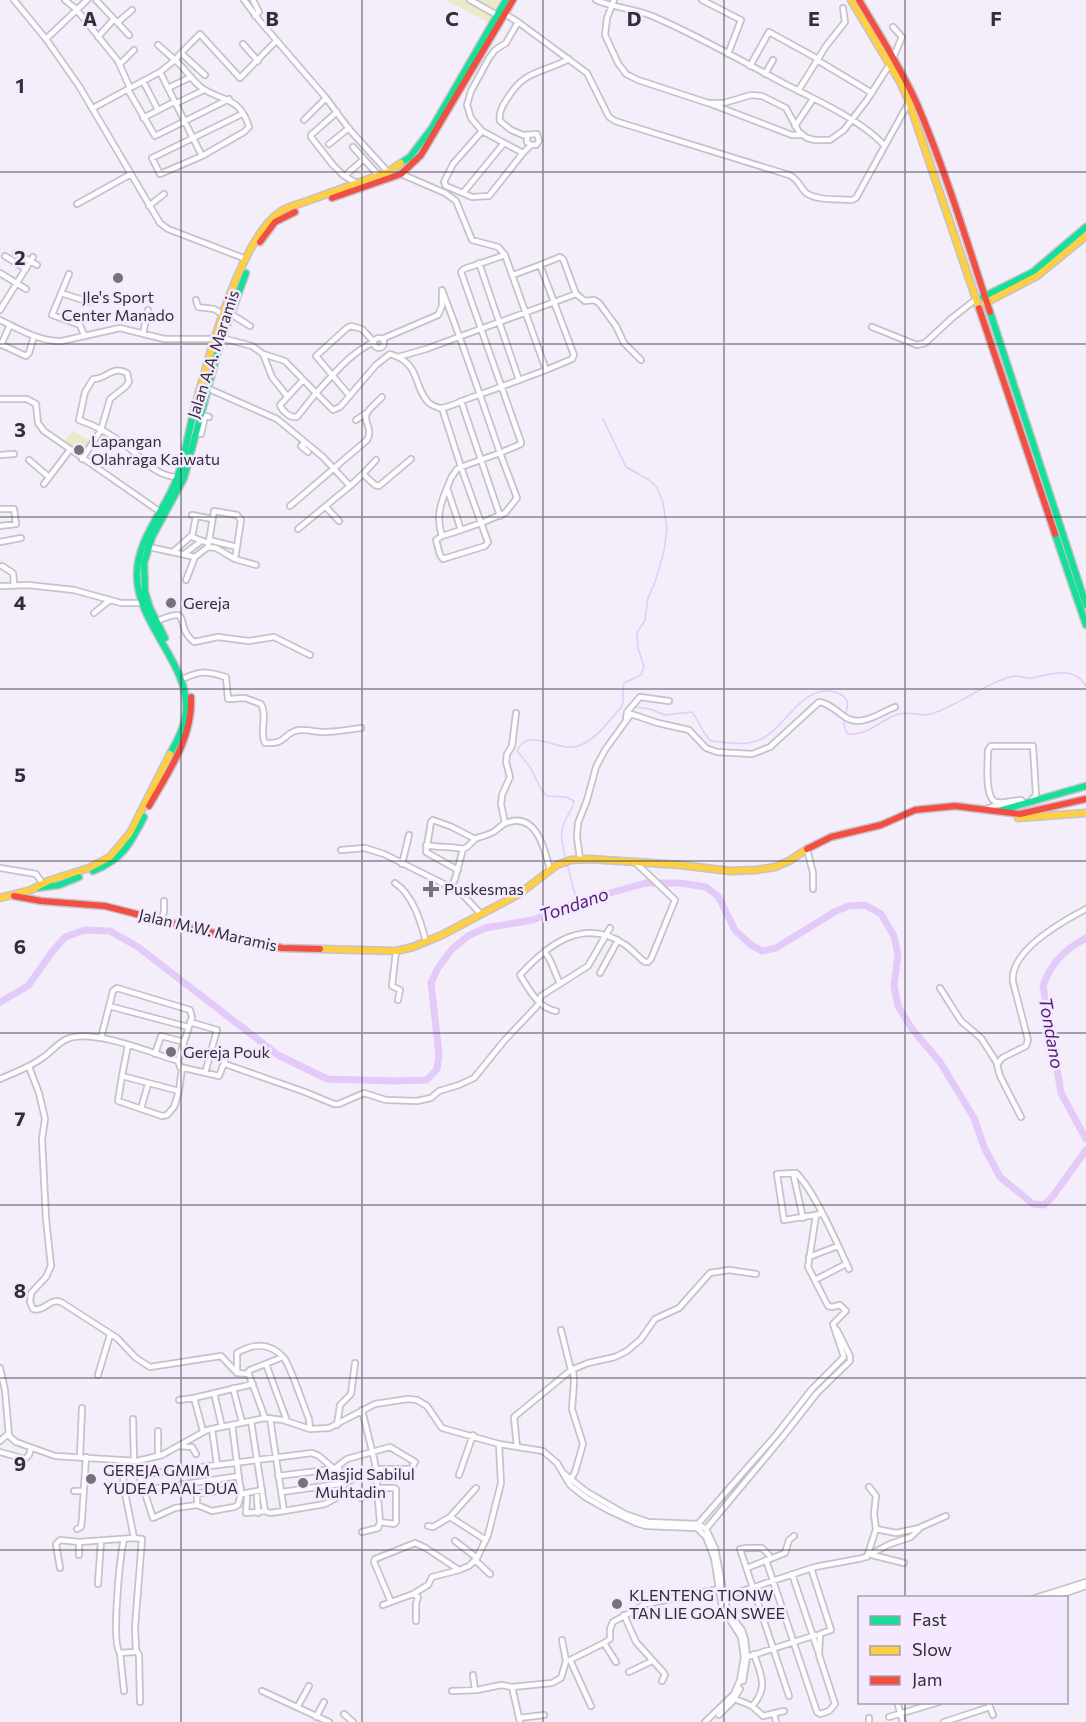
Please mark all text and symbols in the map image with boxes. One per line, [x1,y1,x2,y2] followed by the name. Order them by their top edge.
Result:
[83,6,97,30] text: A
[265,6,279,30] text: B
[445,6,459,30] text: C
[627,6,641,30] text: D
[808,6,820,30] text: E
[990,6,1002,30] text: F
[15,73,25,97] text: 1
[14,245,26,269] text: 2
[111,271,125,285] marker: Jle's Sport Center Manado
[62,287,174,324] place label: Jle's Sport Center Manado
[183,287,242,420] street label: Jalan A.A. Maramis
[14,417,26,441] text: 3
[91,431,220,468] place label: Lapangan Olahraga Kaiwatu
[72,443,86,457] marker: Lapangan Olahraga Kaiwatu
[14,590,26,614] text: 4
[183,593,230,612] place label: Gereja
[164,596,178,610] marker: Gereja
[14,762,26,786] text: 5
[444,879,524,898] place label: Puskesmas
[422,880,440,898] marker: Puskesmas
[536,882,611,926] water label: Tondano
[137,904,279,955] street label: Jalan M.W. Maramis
[14,934,26,958] text: 6
[1035,995,1069,1070] water label: Tondano
[183,1042,270,1061] place label: Gereja Pouk
[164,1045,178,1059] marker: Gereja Pouk
[15,1106,26,1130] text: 7
[14,1278,26,1302] text: 8
[14,1451,26,1475] text: 9
[103,1460,238,1497] place label: GEREJA GMIM YUDEA PAAL DUA
[315,1464,415,1501] place label: Masjid Sabilul Muhtadin
[84,1472,98,1486] marker: GEREJA GMIM YUDEA PAAL DUA
[296,1476,310,1490] marker: Masjid Sabilul Muhtadin
[629,1585,785,1622] place label: KLENTENG TIONW TAN LIE GOAN SWEE
[858,1596,1068,1704] legend
[610,1597,624,1611] marker: KLENTENG TIONW TAN LIE GOAN SWEE
[912,1608,947,1630] text: Fast
[912,1638,952,1660] text: Slow
[912,1668,942,1690] text: Jam

